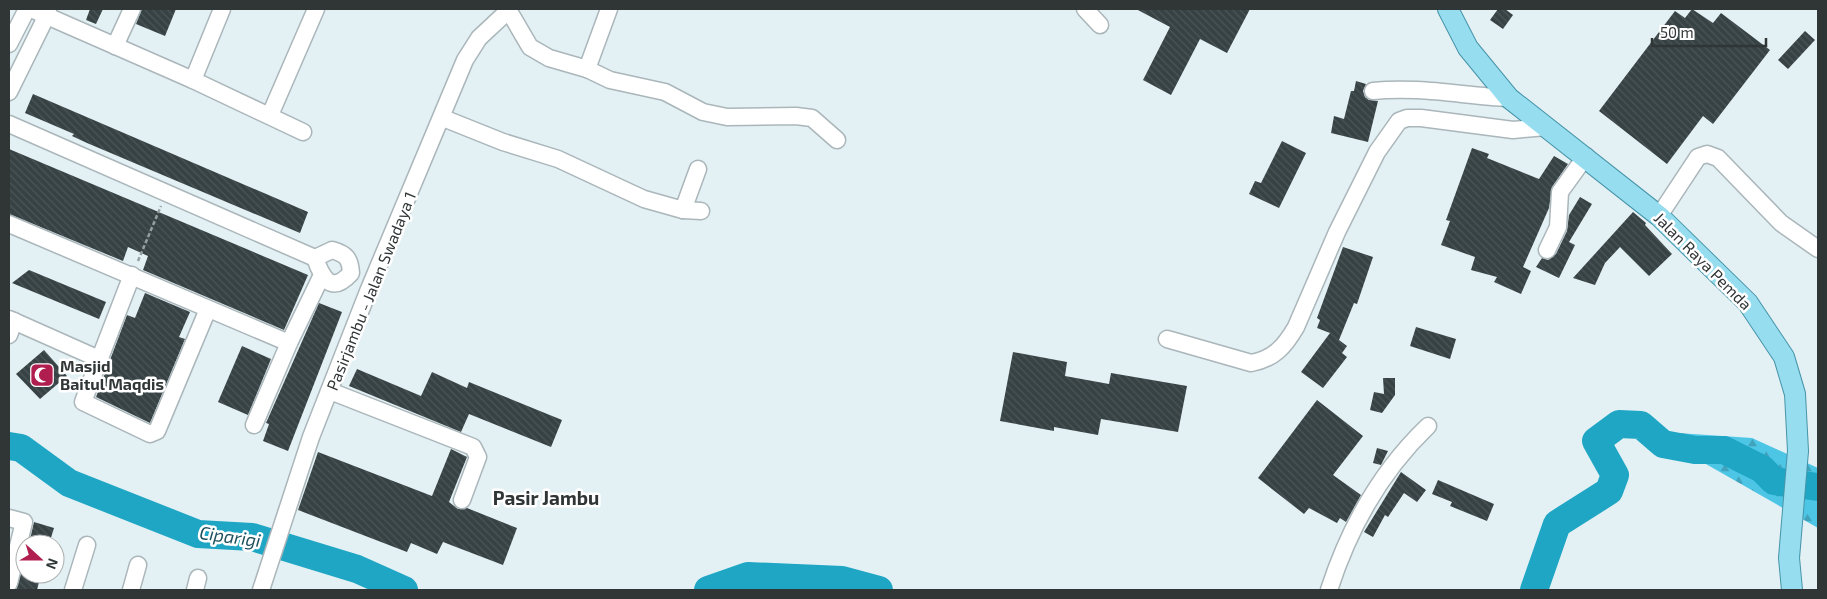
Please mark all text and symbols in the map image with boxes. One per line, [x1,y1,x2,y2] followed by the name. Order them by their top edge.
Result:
[1652,15,1766,47] scale bar
[1660,23,1694,41] text: 50 m
[322,189,420,393] street label: Pasirjambu - Jalan Swadaya 1
[1651,208,1756,313] street label: Jalan Raya Pemda
[60,356,164,393] place label: Masjid Baitul Maqdis
[29,362,55,388] mosque icon: Masjid Baitul Maqdis
[493,486,599,509] district label: Pasir Jambu
[198,521,263,551] water label: Ciparigi
[15,534,65,584] north arrow
[43,556,62,572] text: N

